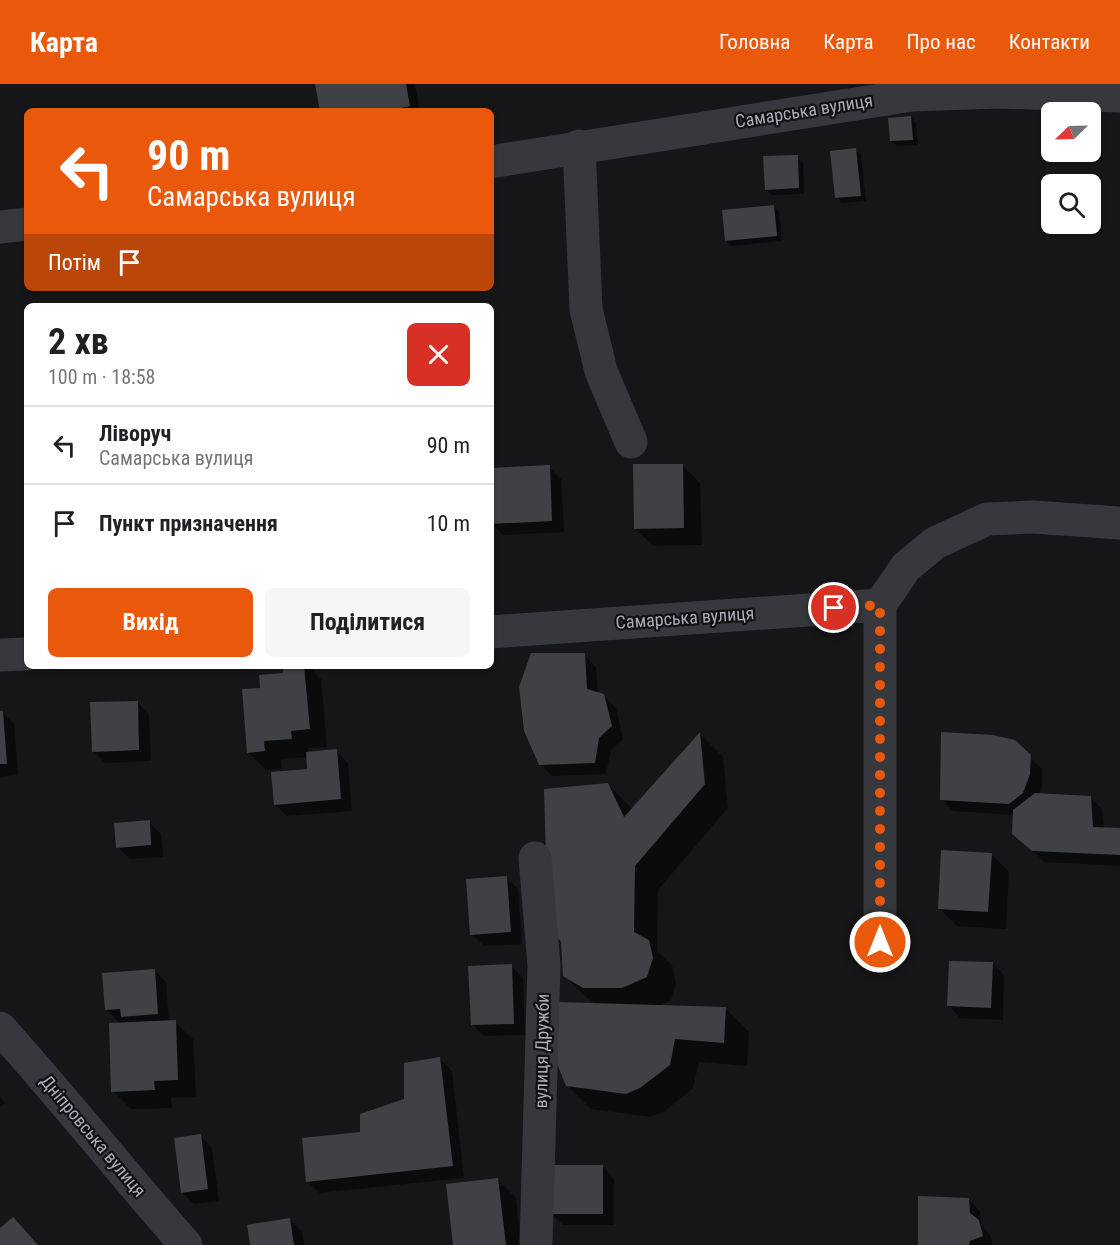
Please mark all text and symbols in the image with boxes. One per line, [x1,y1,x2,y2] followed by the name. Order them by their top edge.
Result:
[30,26,98,59] text: Карта
[719,30,790,54] text: Головна
[823,30,874,54] text: Карта
[907,30,976,54] text: Про нас
[1009,30,1090,54] text: Контакти
[734,89,874,132] street label: Самарська вулиця
[1041,102,1101,162] north arrow
[1041,102,1101,234] map controls
[147,131,230,180] text: 90 m
[48,132,126,210] icon: left
[1041,174,1101,234] button: search
[147,181,355,213] text: Самарська вулиця
[113,246,146,279] icon: arrive
[48,250,101,275] text: Потім
[48,321,109,363] text: 2 хв
[407,323,470,386] button: close
[48,365,155,389] text: 100 m · 18:58
[99,421,171,446] text: Ліворуч
[48,429,81,462] icon: left
[427,433,470,458] text: 90 m
[99,446,253,470] text: Самарська вулиця
[48,507,81,540] icon: arrive
[99,511,278,536] text: Пункт призначення
[427,511,470,536] text: 10 m
[808,582,859,633] pin
[48,588,253,657] button: Вихід
[265,588,470,657] button: Поділитися
[817,591,850,624] icon: arrive
[615,602,755,633] street label: Самарська вулиця
[848,910,912,974] position arrow
[530,993,553,1108] street label: вулиця Дружби
[36,1071,150,1201] street label: Дніпровська вулиця

